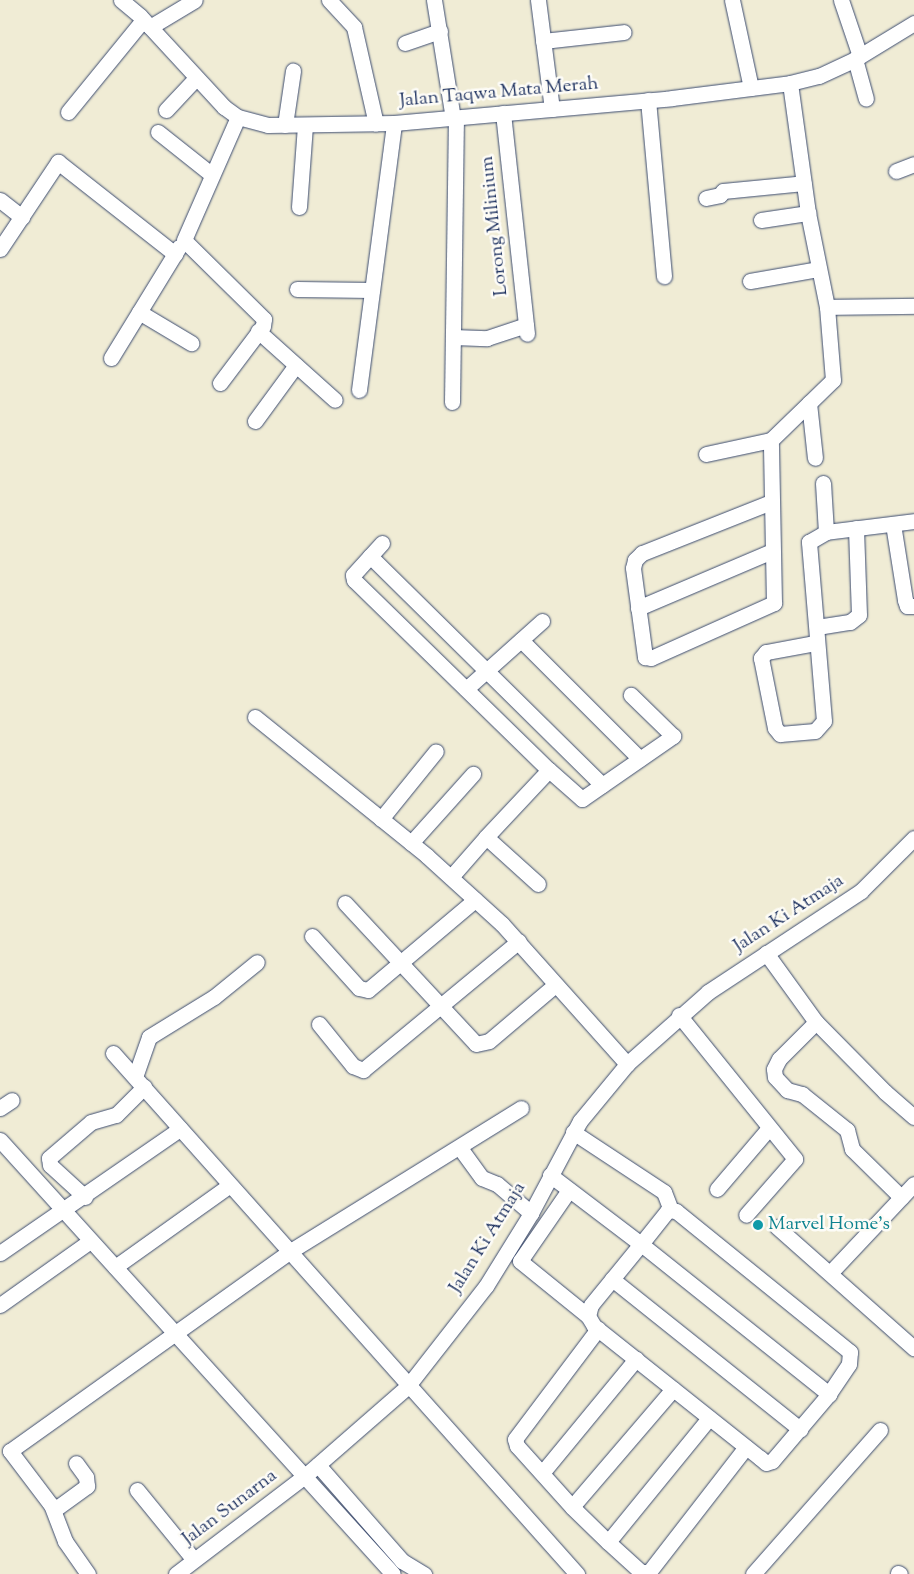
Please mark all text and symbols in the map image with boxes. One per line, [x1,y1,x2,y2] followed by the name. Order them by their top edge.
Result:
[399,73,599,113] street label: Jalan Taqwa Mata Merah
[476,155,514,297] street label: Lorong Milinium
[730,870,848,958] street label: Jalan Ki Atmaja
[445,1178,531,1298] street label: Jalan Ki Atmaja
[768,1214,890,1236] place label: Marvel Home's
[752,1219,764,1231] marker: Marvel Home's
[178,1465,282,1551] street label: Jalan Sunarna

